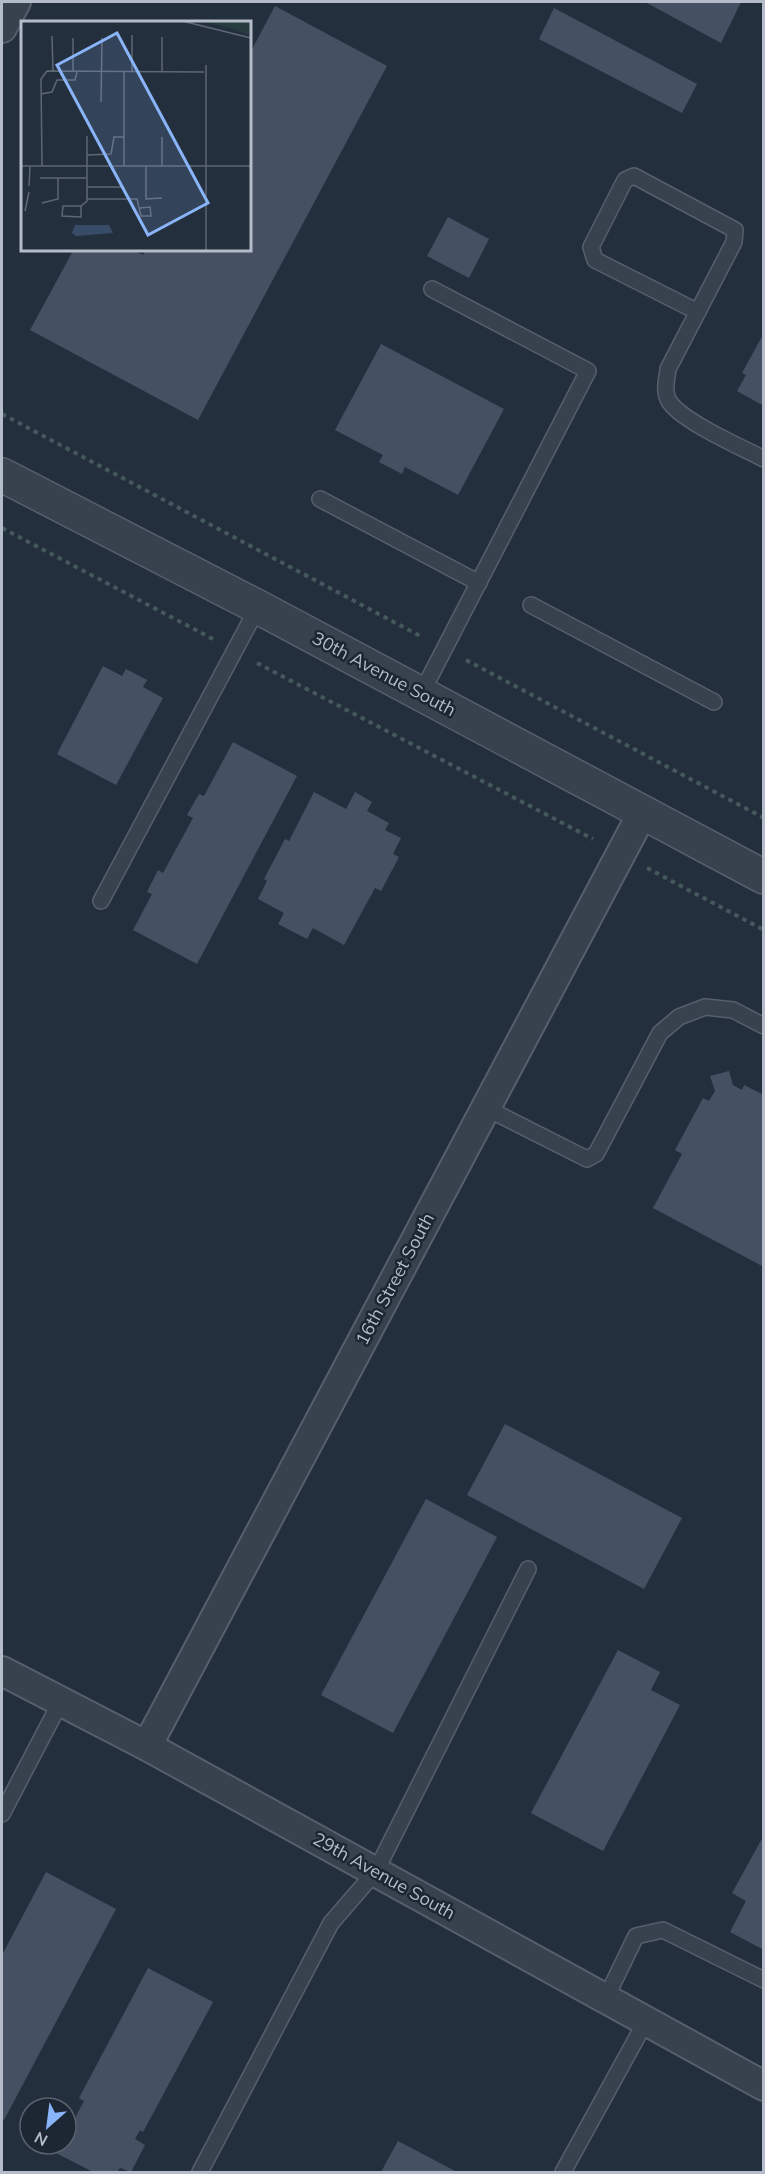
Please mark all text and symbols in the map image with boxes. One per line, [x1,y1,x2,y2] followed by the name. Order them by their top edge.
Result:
[21,21,250,250] inset map
[309,626,460,721] street label: 30th Avenue South
[350,1209,439,1349] street label: 16th Street South
[309,1827,459,1924] street label: 29th Avenue South
[18,2096,78,2156] north arrow
[31,2128,51,2151] text: N

